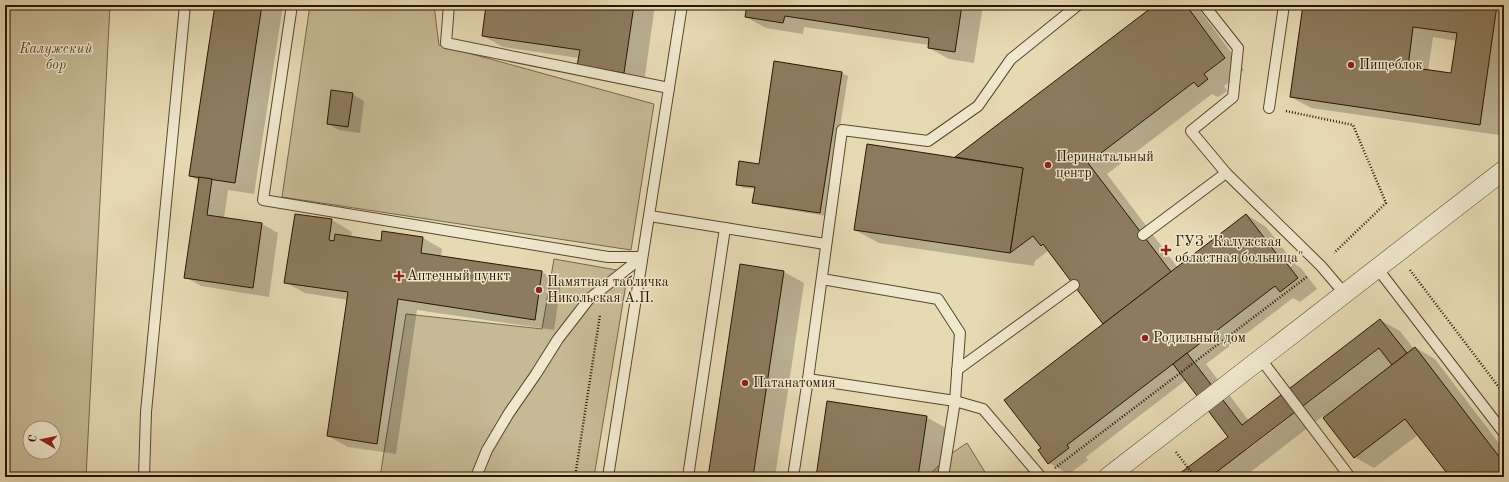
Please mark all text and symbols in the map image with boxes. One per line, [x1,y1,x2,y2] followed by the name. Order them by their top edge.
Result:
[19,42,92,73] park label: Калужский бор
[1359,58,1423,72] place label: Пищеблок
[1346,60,1356,70] marker: Пищеблок
[1056,150,1154,180] place label: Перинатальный центр
[1043,160,1053,170] marker: Перинатальный центр
[1175,235,1303,265] place label: ГУЗ "Калужская областная больница"
[1160,244,1172,256] marker: ГУЗ "Калужская областная больница"
[407,269,511,283] place label: Аптечный пункт
[394,271,404,281] marker: Аптечный пункт
[547,275,669,305] place label: Памятная табличка Никольская А.П.
[534,285,544,295] marker: Памятная табличка Никольская А.П.
[1153,331,1246,345] place label: Родильный дом
[1140,333,1150,343] marker: Родильный дом
[753,376,836,390] place label: Патанатомия
[740,378,750,388] marker: Патанатомия
[22,420,62,460] north arrow
[28,434,40,443] text: С

